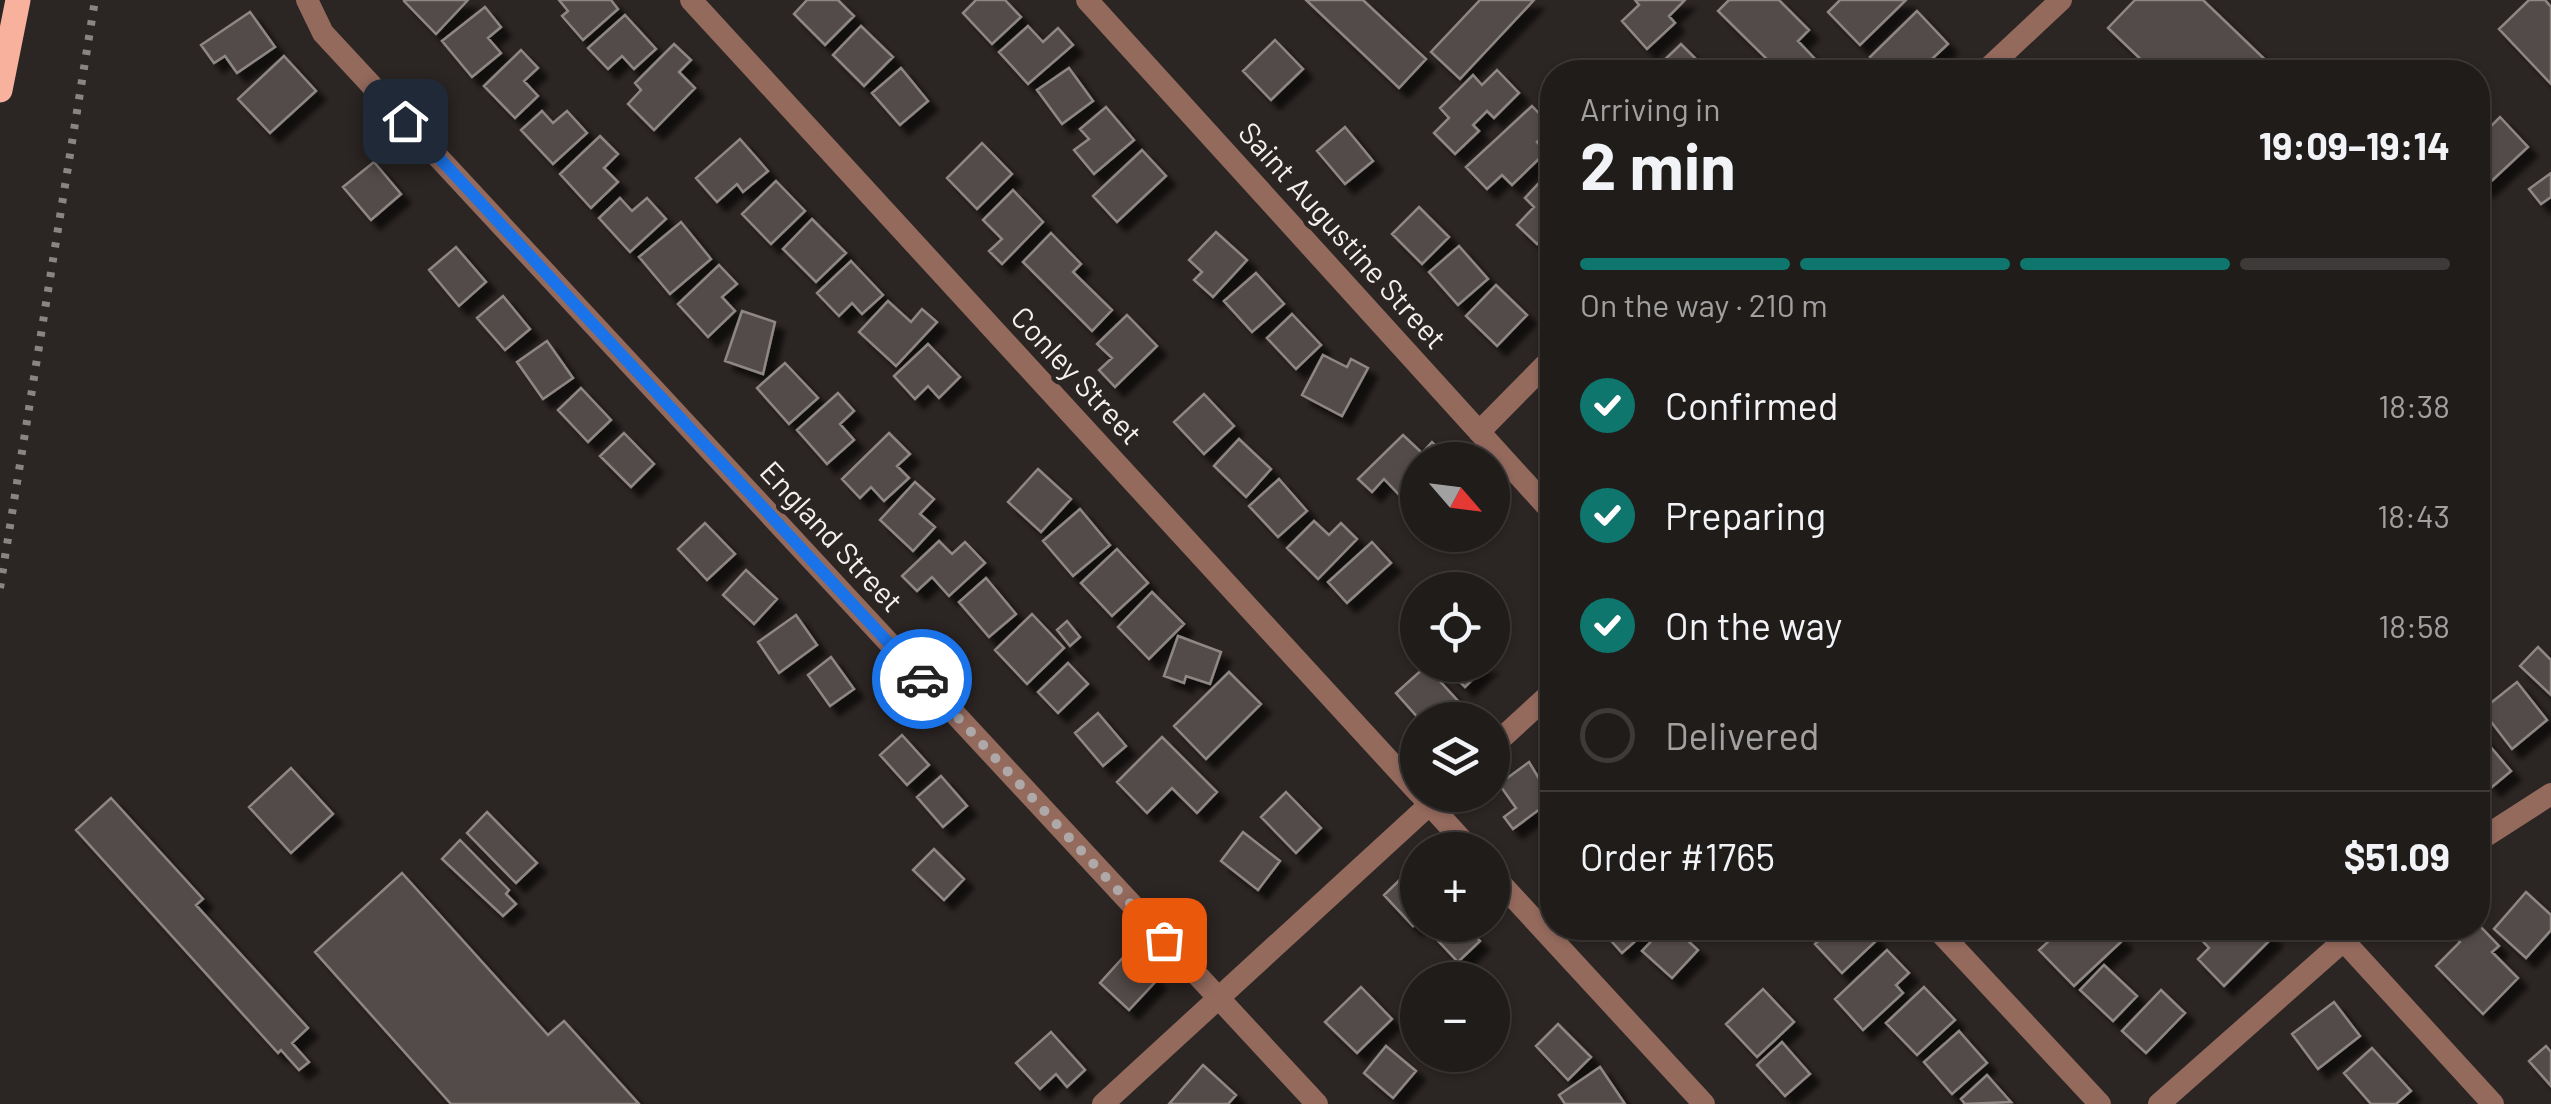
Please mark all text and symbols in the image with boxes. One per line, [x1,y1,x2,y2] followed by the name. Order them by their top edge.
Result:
[363,79,448,164] pin
[1580,89,1720,127] text: Arriving in
[378,94,433,149] icon: home
[1232,114,1455,355] street label: Saint Augustine Street
[2259,122,2450,168] text: 19:09–19:14
[1580,125,1736,203] text: 2 min
[1580,285,1828,323] text: On the way · 210 m
[1005,298,1150,451] street label: Conley Street
[1580,378,1635,433] icon: check
[1665,382,1838,428] text: Confirmed
[2378,386,2450,424] text: 18:38
[1400,442,1510,552] north arrow
[1400,442,1510,1072] map controls
[754,453,911,618] street label: England Street
[1580,488,1635,543] icon: check
[1665,492,1826,538] text: Preparing
[2377,496,2450,534] text: 18:43
[1400,572,1510,682] button: locate
[1580,598,1635,653] icon: check
[1665,602,1842,648] text: On the way
[2378,606,2450,644] text: 18:58
[872,629,972,729] courier
[895,652,950,707] icon: car
[1400,702,1510,812] button: layers
[1665,712,1819,758] text: Delivered
[1400,832,1510,942] button: +
[1580,833,1775,879] text: Order #1765
[2344,833,2450,879] text: $51.09
[1122,898,1207,983] pin
[1137,913,1192,968] icon: bag
[1400,962,1510,1072] button: −

